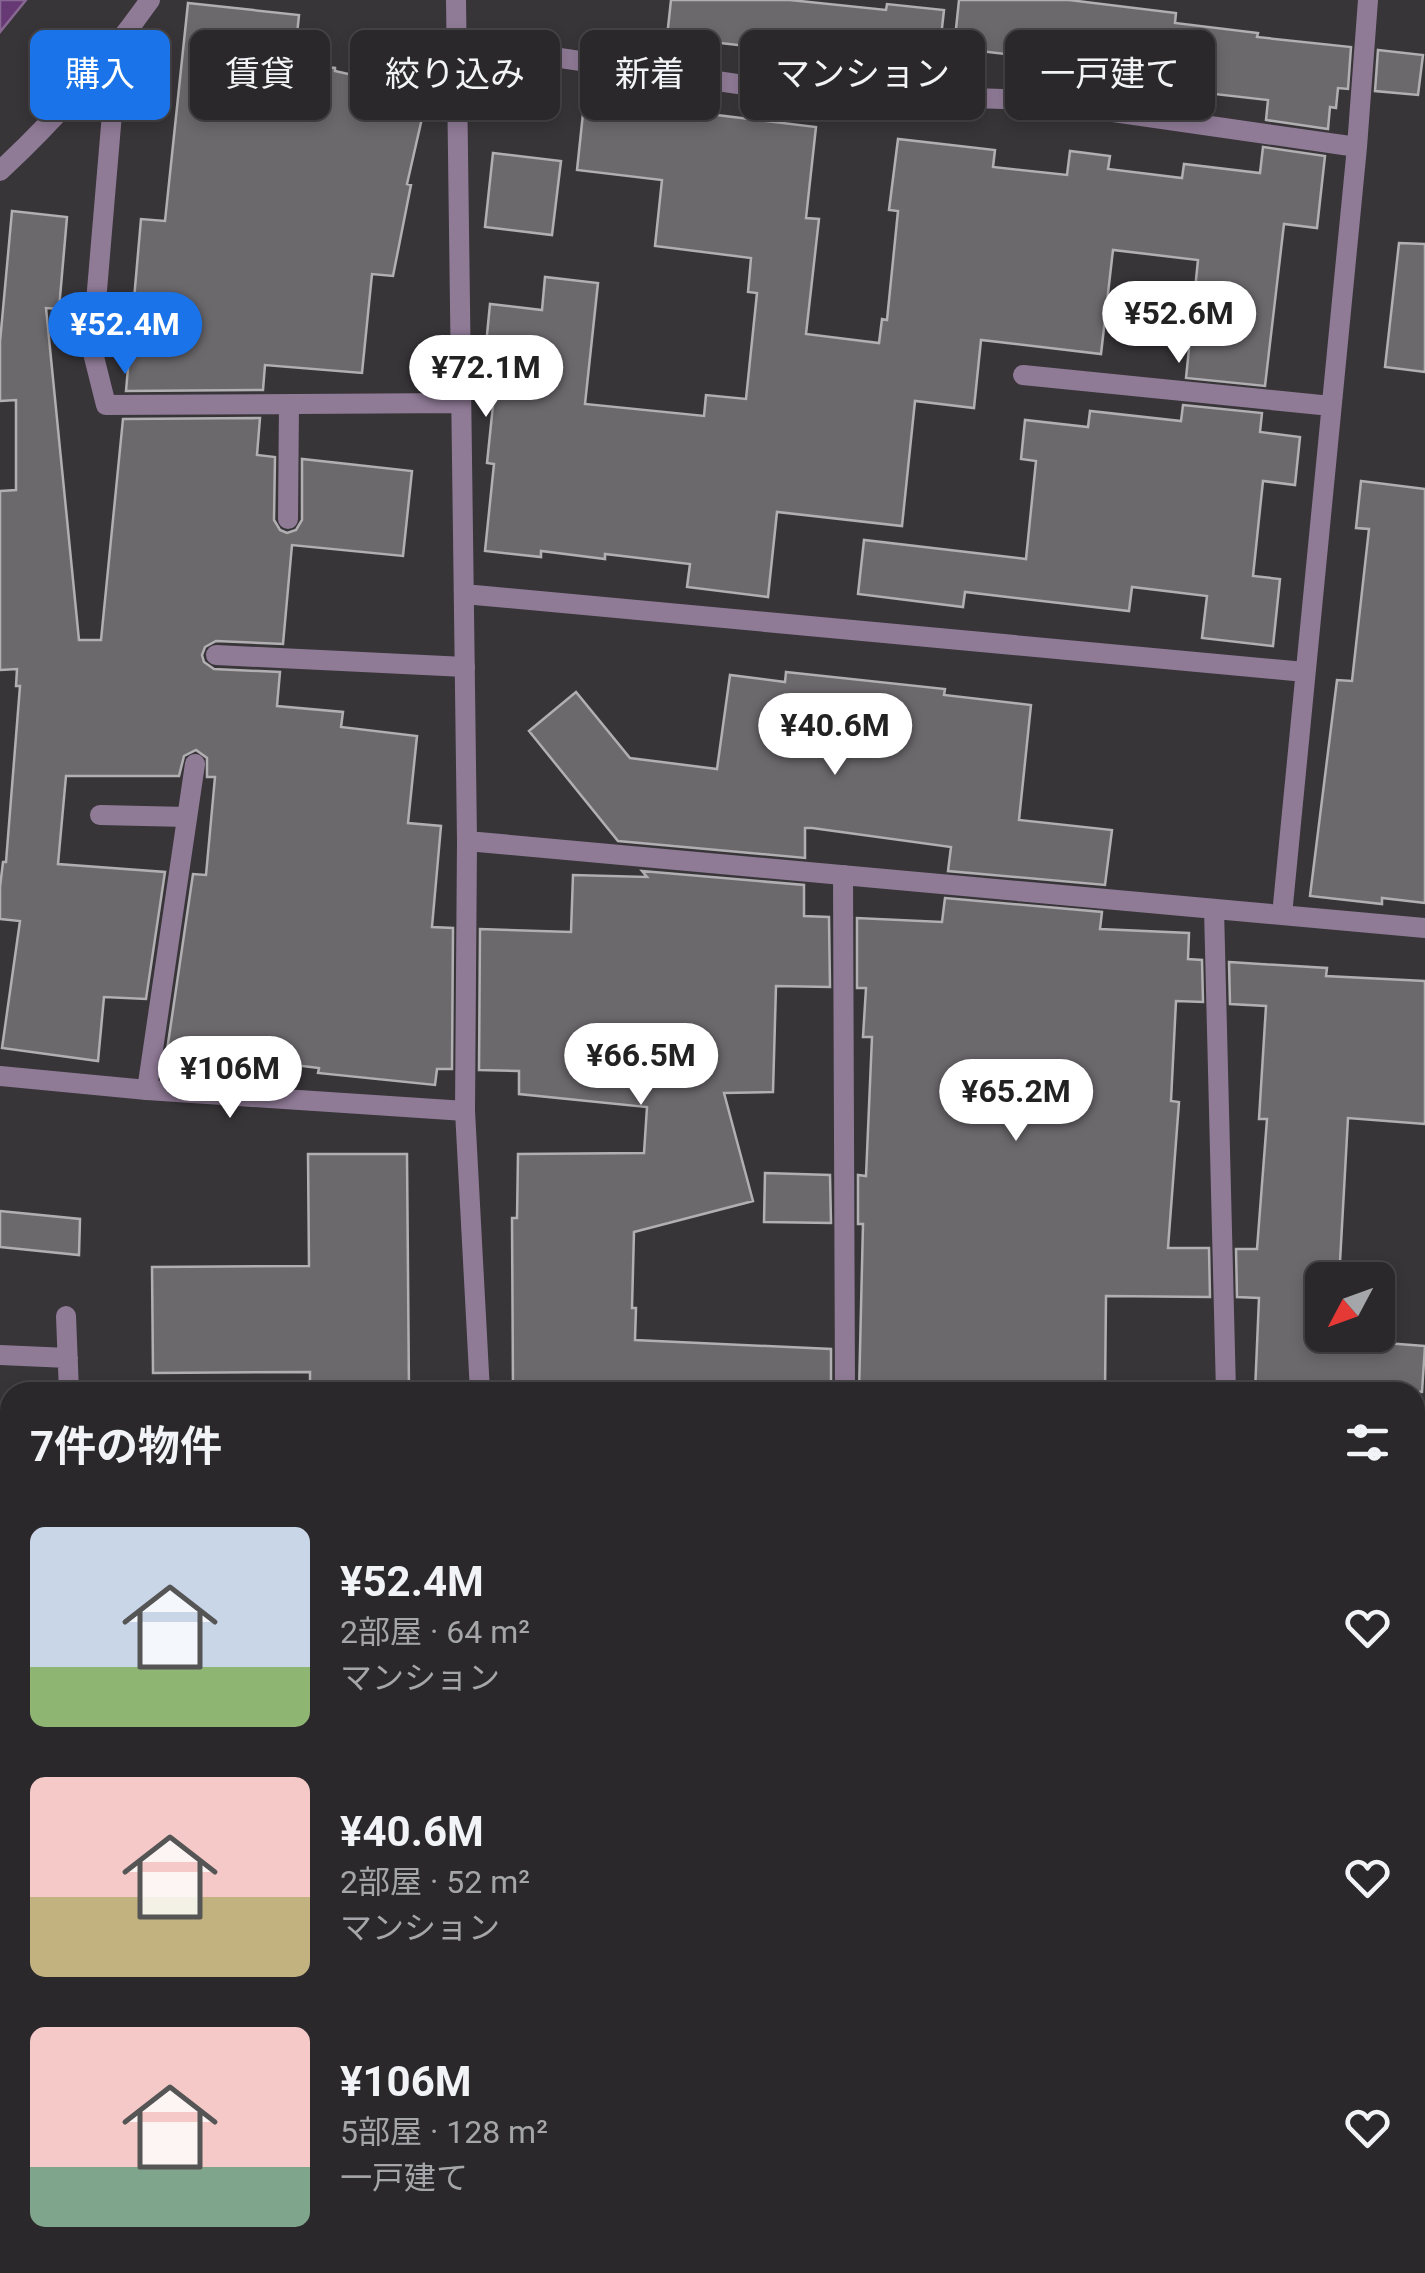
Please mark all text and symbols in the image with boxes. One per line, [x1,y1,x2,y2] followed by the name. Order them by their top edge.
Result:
[30,30,170,120] chip: 購入
[190,30,330,120] chip: 賃貸
[350,30,560,120] chip: 絞り込み
[580,30,720,120] chip: 新着
[740,30,985,120] chip: マンション
[1005,30,1215,120] chip: 一戸建て
[1098,281,1260,366] pin: ¥52.6M
[44,292,206,377] pin: ¥52.4M
[1124,294,1234,332] text: ¥52.6M
[70,305,180,343] text: ¥52.4M
[405,335,567,420] pin: ¥72.1M
[431,348,541,386] text: ¥72.1M
[754,693,916,778] pin: ¥40.6M
[780,706,890,744] text: ¥40.6M
[560,1023,722,1108] pin: ¥66.5M
[160,1036,300,1121] pin: ¥106M
[586,1036,696,1074] text: ¥66.5M
[180,1049,280,1087] text: ¥106M
[935,1059,1097,1144] pin: ¥65.2M
[961,1072,1071,1110] text: ¥65.2M
[1305,1262,1395,1352] north arrow
[1305,1262,1395,1352] map controls
[1340,1415,1395,1470] icon: filters
[30,1422,222,1471] text: 7件の物件
[340,1557,484,1606] text: ¥52.4M
[110,1567,230,1687] icon: home
[1340,1600,1395,1655] icon: heart
[340,1613,530,1651] text: 2部屋 · 64 m²
[340,1659,500,1697] text: マンション
[340,1807,484,1856] text: ¥40.6M
[110,1817,230,1937] icon: home
[1340,1850,1395,1905] icon: heart
[340,1863,530,1901] text: 2部屋 · 52 m²
[340,1909,500,1947] text: マンション
[340,2057,472,2106] text: ¥106M
[110,2067,230,2187] icon: home
[1340,2100,1395,2155] icon: heart
[340,2113,548,2151] text: 5部屋 · 128 m²
[340,2159,468,2197] text: 一戸建て

